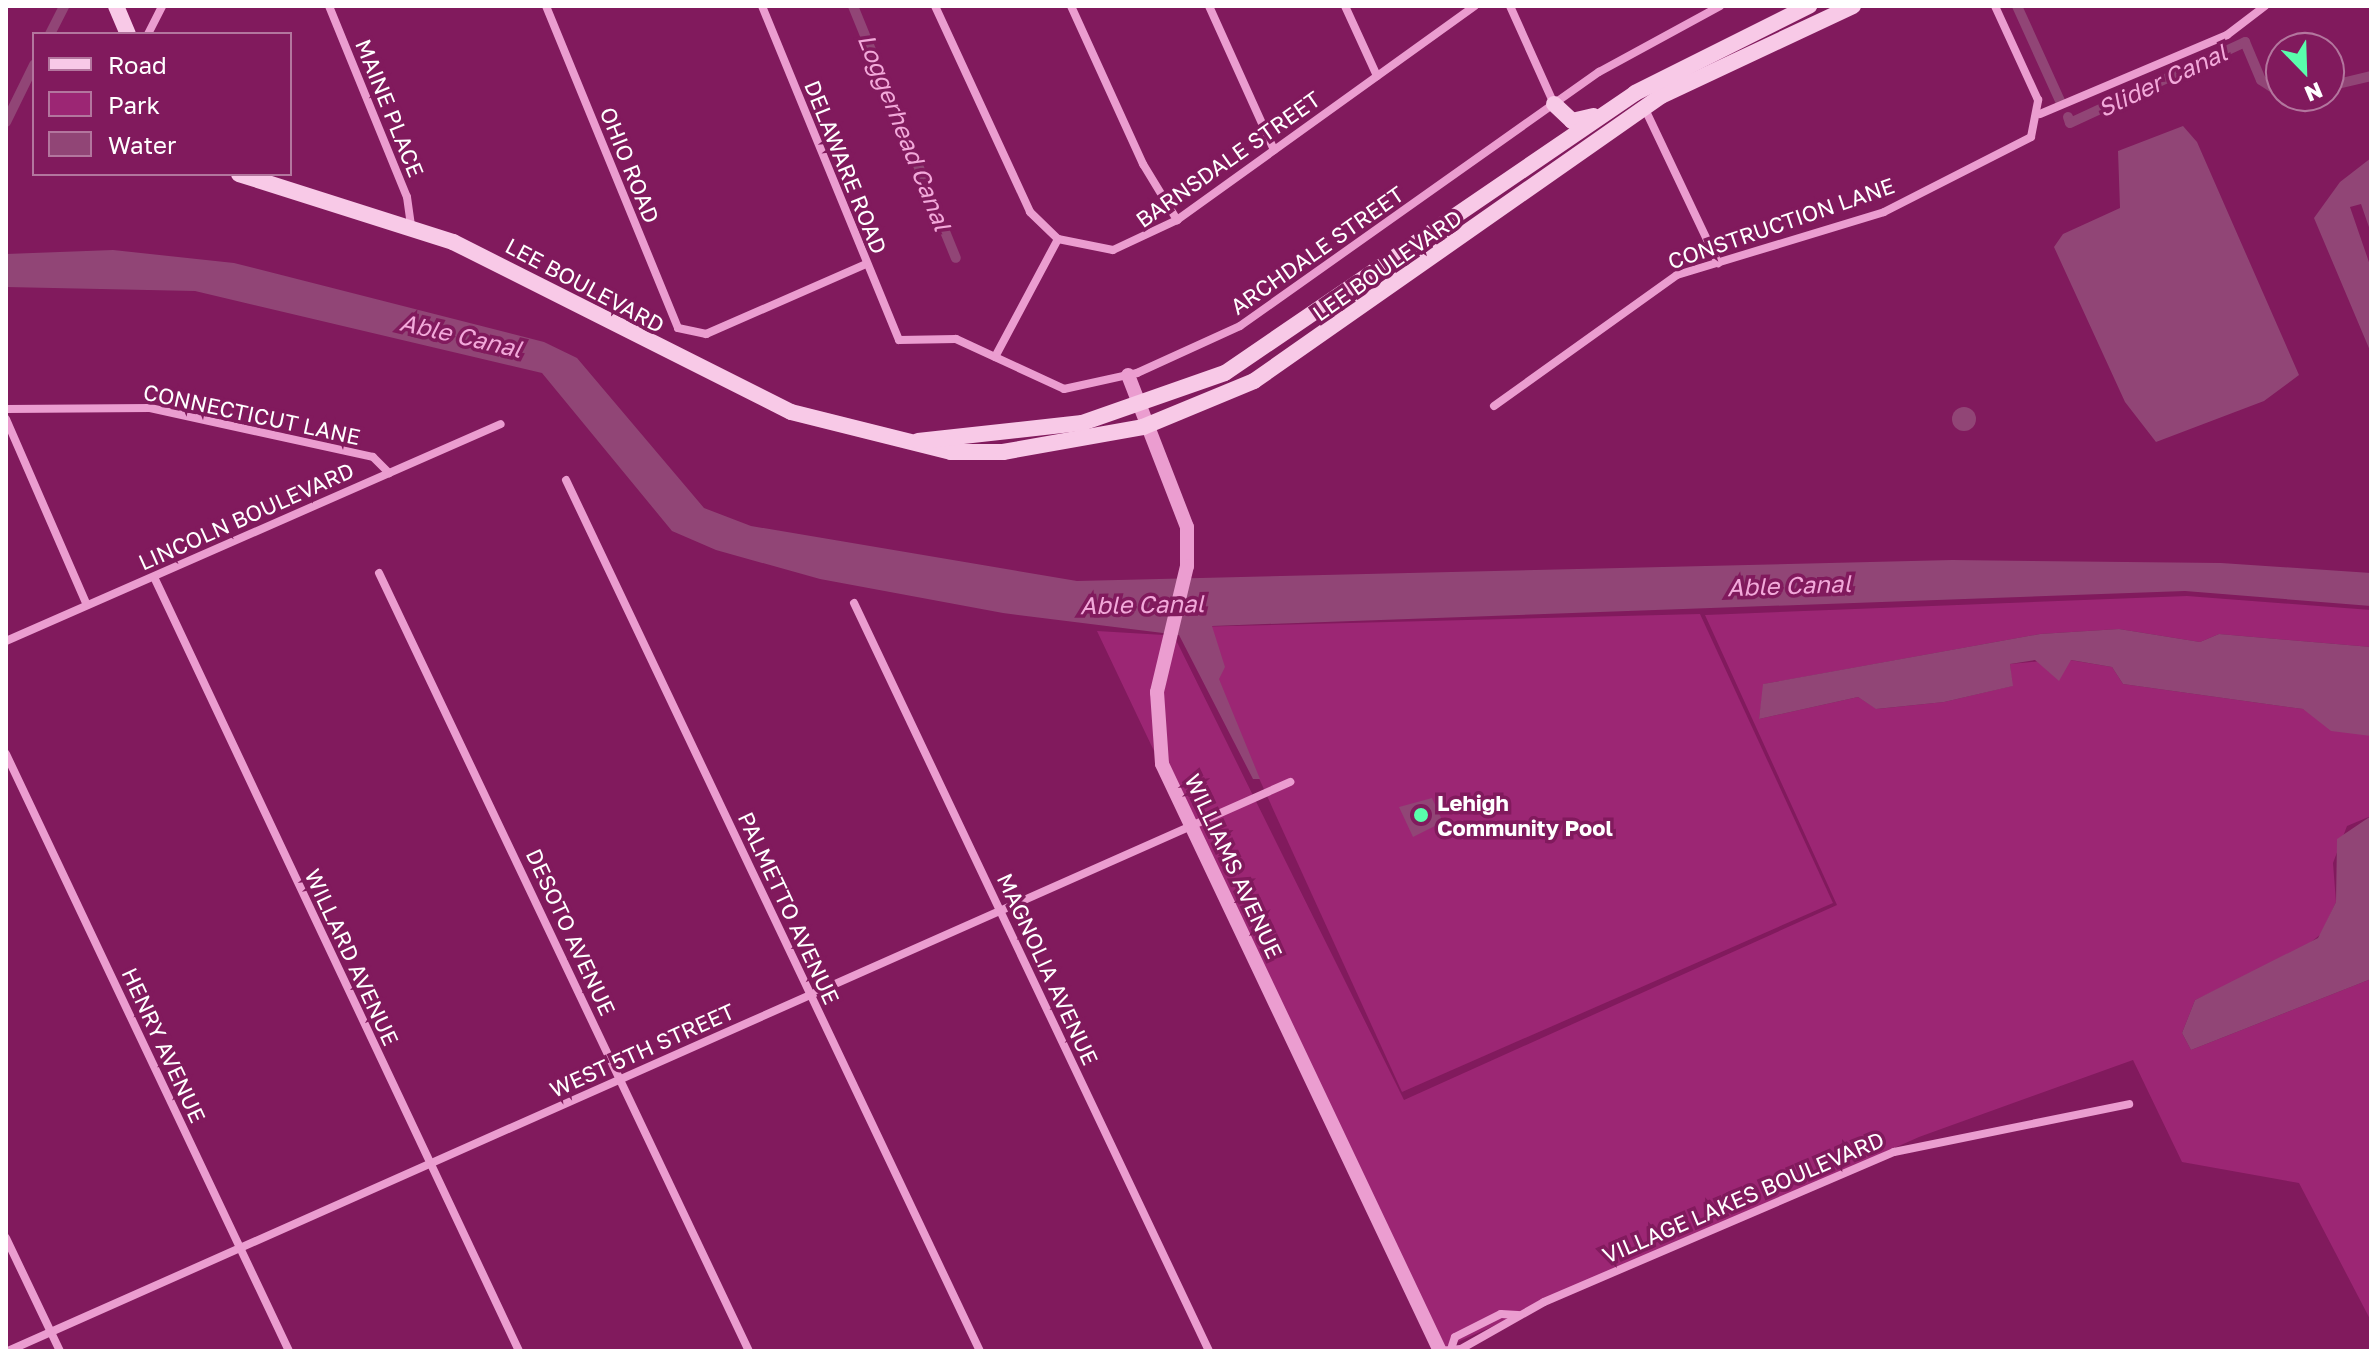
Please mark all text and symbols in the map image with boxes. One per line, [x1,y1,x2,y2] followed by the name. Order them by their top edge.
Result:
[852,29,958,235] water label: Loggerhead Canal
[32,32,292,176] legend
[2265,32,2345,112] north arrow
[350,35,430,181] street label: MAINE PLACE
[2093,37,2231,123] water label: Slider Canal
[108,50,167,79] text: Road
[799,76,893,258] street label: DELAWARE ROAD
[2301,77,2327,108] text: N
[1131,85,1325,233] street label: BARNSDALE STREET
[108,90,160,119] text: Park
[595,103,665,227] street label: OHIO ROAD
[108,130,176,159] text: Water
[1664,172,1898,274] street label: CONSTRUCTION LANE
[1225,180,1409,320] street label: ARCHDALE STREET
[1307,204,1467,326] street label: LEE BOULEVARD
[501,232,669,338] street label: LEE BOULEVARD
[397,307,525,363] water label: Able Canal
[141,378,363,450] street label: CONNECTICUT LANE
[134,457,358,575] street label: LINCOLN BOULEVARD
[1726,568,1852,602] water label: Able Canal
[1080,589,1204,619] water label: Able Canal
[1180,770,1288,962] street label: WILLIAMS AVENUE
[1437,789,1613,840] place label: Lehigh Community Pool
[1412,806,1430,824] marker: Lehigh Community Pool
[733,808,845,1008] street label: PALMETTO AVENUE
[521,844,621,1020] street label: DESOTO AVENUE
[300,865,404,1049] street label: WILLARD AVENUE
[992,869,1104,1069] street label: MAGNOLIA AVENUE
[117,963,211,1127] street label: HENRY AVENUE
[546,997,738,1103] street label: WEST 5TH STREET
[1598,1126,1888,1268] street label: VILLAGE LAKES BOULEVARD

